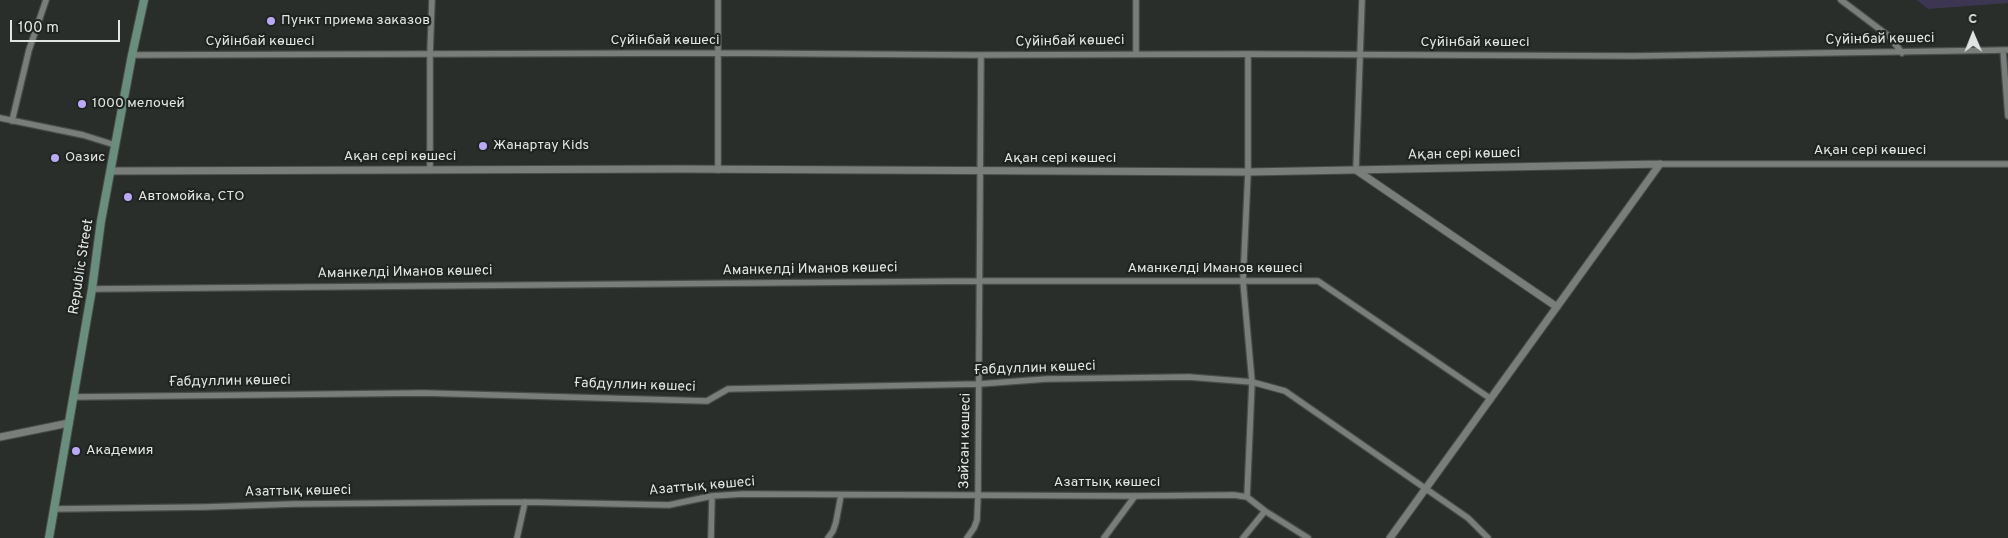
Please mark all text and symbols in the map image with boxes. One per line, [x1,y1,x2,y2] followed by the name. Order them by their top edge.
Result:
[12,10,122,42] scale bar
[1948,10,1998,60] north arrow
[1968,11,1977,28] text: С
[281,13,430,29] place label: Пункт приема заказов
[265,15,277,27] marker: Пункт приема заказов
[18,19,59,38] text: 100 m
[1825,31,1935,49] street label: Суйінбай көшесі
[610,33,720,49] street label: Суйінбай көшесі
[1015,33,1125,51] street label: Суйінбай көшесі
[205,34,315,50] street label: Суйінбай көшесі
[1420,35,1530,51] street label: Суйінбай көшесі
[92,96,185,112] place label: 1000 мелочей
[76,98,88,110] marker: 1000 мелочей
[493,138,589,154] place label: Жанартау Kids
[477,140,489,152] marker: Жанартау Kids
[1814,143,1926,159] street label: Ақан сері көшесі
[1408,146,1520,164] street label: Ақан сері көшесі
[344,149,456,165] street label: Ақан сері көшесі
[65,150,105,166] place label: Оазис
[1004,151,1116,167] street label: Ақан сері көшесі
[49,152,61,164] marker: Оазис
[138,189,245,205] place label: Автомойка, СТО
[122,191,134,203] marker: Автомойка, СТО
[66,218,98,316] street label: Republic Street
[722,260,898,280] street label: Аманкелді Иманов көшесі
[1128,261,1302,277] street label: Аманкелді Иманов көшесі
[317,263,493,283] street label: Аманкелді Иманов көшесі
[974,358,1096,380] street label: Ғабдуллин көшесі
[169,373,291,391] street label: Ғабдуллин көшесі
[574,375,696,397] street label: Ғабдуллин көшесі
[957,393,975,489] street label: Зайсан көшесі
[86,443,153,459] place label: Академия
[70,445,82,457] marker: Академия
[648,474,756,500] street label: Азаттық көшесі
[1054,475,1160,491] street label: Азаттық көшесі
[245,483,351,501] street label: Азаттық көшесі

